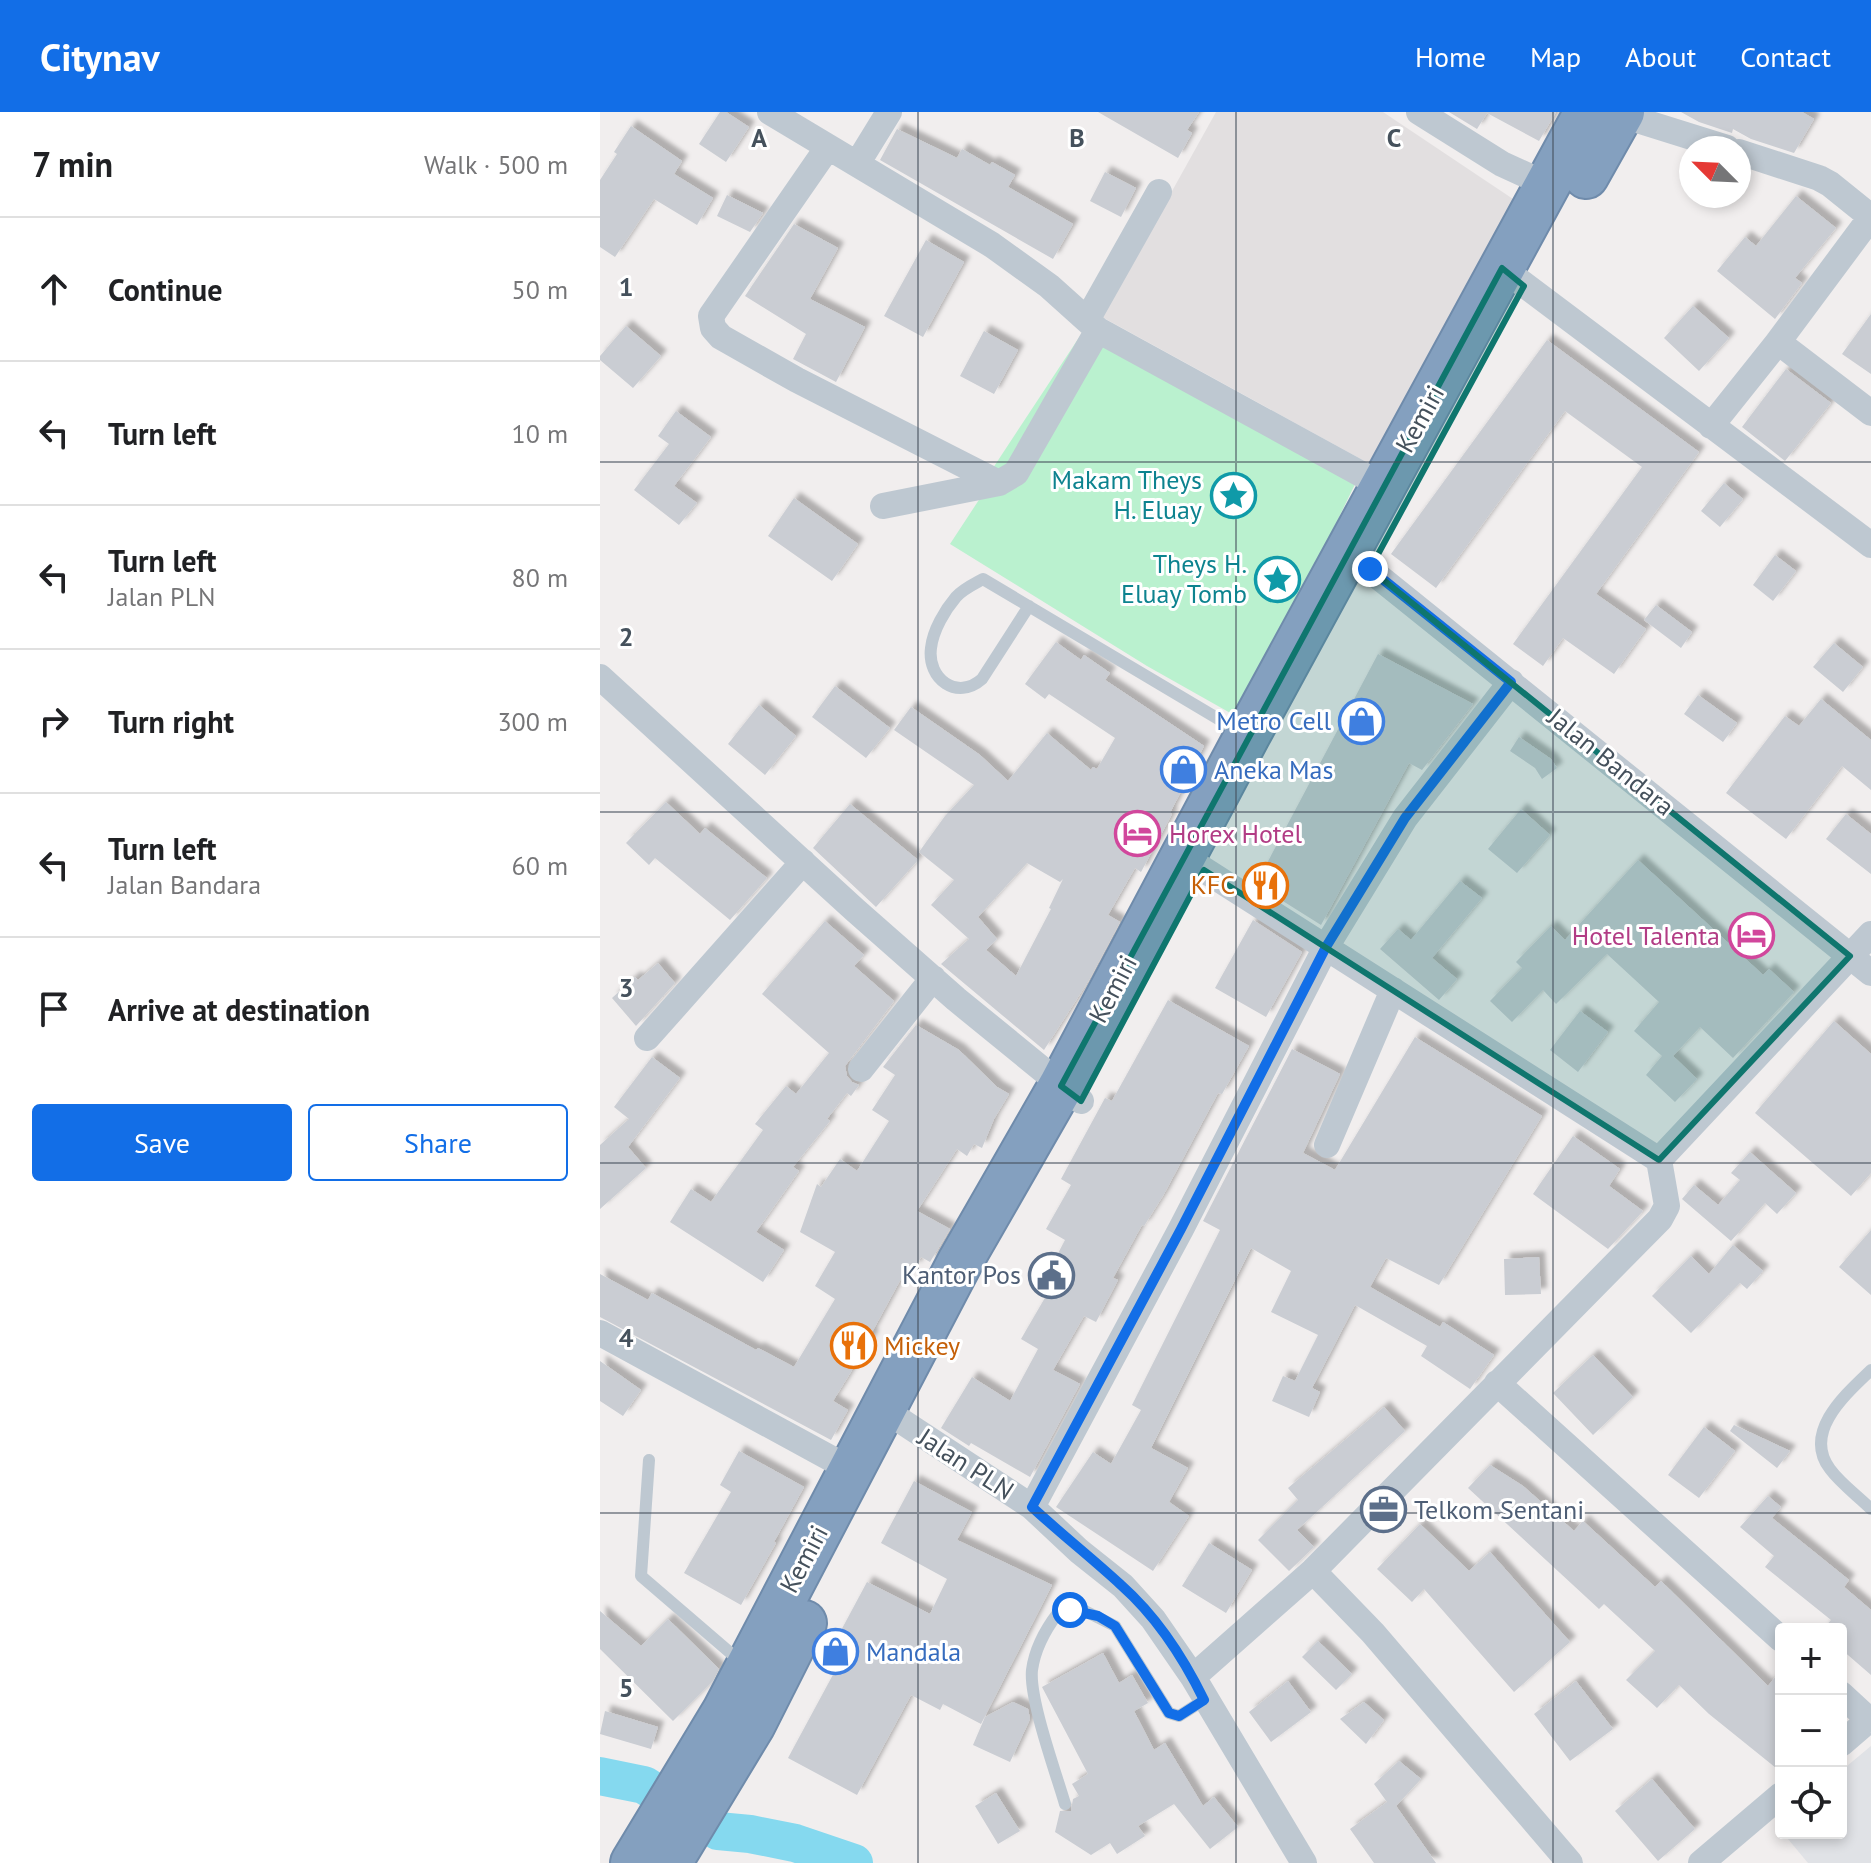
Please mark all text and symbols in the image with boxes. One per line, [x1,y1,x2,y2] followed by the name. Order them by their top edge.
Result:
[40,32,160,81] text: Citynav
[1415,38,1486,75] text: Home
[1530,38,1581,75] text: Map
[1625,38,1696,75] text: About
[1740,38,1831,75] text: Contact
[751,121,767,154] text: A
[1069,121,1085,154] text: B
[1387,121,1401,154] text: C
[1679,136,1751,208] north arrow
[32,142,113,186] text: 7 min
[424,148,568,181] text: Walk · 500 m
[32,267,76,311] icon: ahead
[108,270,222,309] text: Continue
[619,270,633,303] text: 1
[512,273,568,306] text: 50 m
[1388,379,1451,458] street label: Kemiri
[32,411,76,455] icon: left
[108,414,216,453] text: Turn left
[512,417,568,450] text: 10 m
[1052,463,1202,526] place label: Makam Theys H. Eluay
[1209,471,1257,519] place icon: Makam Theys H. Eluay
[108,541,216,580] text: Turn left
[1121,547,1247,610] place label: Theys H. Eluay Tomb
[1352,551,1388,587] route end
[32,555,76,599] icon: left
[1254,555,1302,603] place icon: Theys H. Eluay Tomb
[512,561,568,594] text: 80 m
[108,580,216,613] text: Jalan PLN
[619,620,633,653] text: 2
[1338,697,1386,745] shop icon: Metro Cell
[32,699,76,743] icon: right
[1541,700,1681,823] street label: Jalan Bandara
[108,702,234,741] text: Turn right
[1216,704,1331,737] place label: Metro Cell
[497,705,568,738] text: 300 m
[1159,746,1207,794] shop icon: Aneka Mas
[1214,753,1333,786] place label: Aneka Mas
[1114,810,1162,858] hotel icon: Horex Hotel
[1169,817,1303,850] place label: Horex Hotel
[108,829,216,868] text: Turn left
[32,843,76,887] icon: left
[512,849,568,882] text: 60 m
[1242,861,1290,909] restaurant icon: KFC
[108,868,261,901] text: Jalan Bandara
[1191,868,1235,901] place label: KFC
[1727,912,1775,960] hotel icon: Hotel Talenta
[1572,919,1720,952] place label: Hotel Talenta
[1081,949,1144,1028] street label: Kemiri
[619,971,633,1004] text: 3
[32,987,76,1031] icon: arrive
[108,990,370,1029] text: Arrive at destination
[32,1104,292,1181] button: Save
[308,1104,568,1181] button: Share
[1028,1251,1076,1299] public building icon: Kantor Pos
[902,1258,1021,1291] place label: Kantor Pos
[619,1321,634,1354] text: 4
[829,1322,877,1370] restaurant icon: Mickey
[884,1329,960,1362] place label: Mickey
[911,1420,1020,1507] street label: Jalan PLN
[1359,1486,1407,1534] office icon: Telkom Sentani
[1414,1493,1584,1526] place label: Telkom Sentani
[772,1519,835,1598] street label: Kemiri
[1052,1592,1088,1628] route start
[1775,1623,1847,1839] map controls
[1775,1623,1847,1695] button: +
[811,1628,859,1676] shop icon: Mandala
[866,1635,961,1668] place label: Mandala
[619,1671,633,1704] text: 5
[1775,1695,1847,1767] button: −
[1775,1767,1847,1839] button: locate

